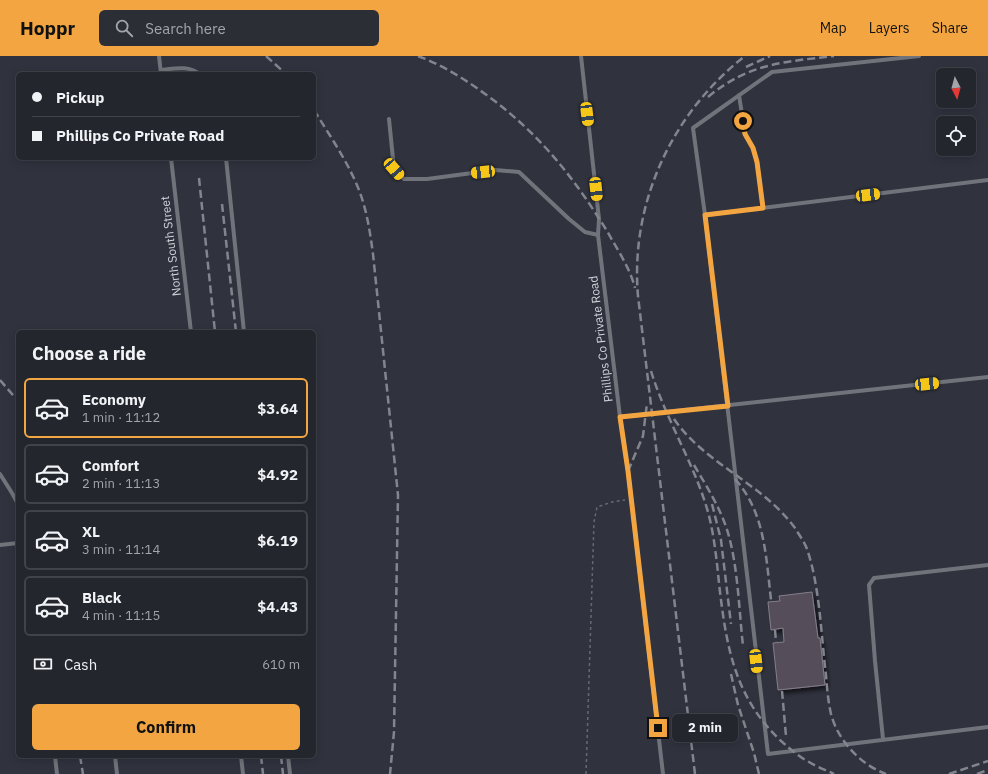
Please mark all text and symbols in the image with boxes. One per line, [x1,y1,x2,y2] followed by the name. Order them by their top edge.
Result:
[99,10,379,46] search box
[20,16,75,40] text: Hoppr
[113,17,135,39] icon: search
[145,19,226,38] text: Search here
[820,19,847,37] text: Map
[869,19,910,37] text: Layers
[932,19,968,37] text: Share
[936,68,976,108] north arrow
[936,68,976,156] map controls
[56,88,104,107] text: Pickup
[580,101,594,127] car
[734,112,752,130] route start
[936,116,976,156] button: locate
[56,126,224,145] text: Phillips Co Private Road
[382,156,406,182] car
[470,165,496,179] car
[589,176,603,202] car
[855,188,881,202] car
[157,195,184,297] street label: North South Street
[585,275,616,403] street label: Phillips Co Private Road
[32,342,146,365] text: Choose a ride
[914,377,940,391] car
[34,390,70,426] icon: car
[82,390,146,409] text: Economy
[257,399,298,418] text: $3.64
[82,409,160,426] text: 1 min · 11:12
[34,456,70,492] icon: car
[82,456,139,475] text: Comfort
[257,465,298,484] text: $4.92
[82,475,160,492] text: 2 min · 11:13
[34,522,70,558] icon: car
[82,522,100,541] text: XL
[257,531,298,550] text: $6.19
[82,541,160,558] text: 3 min · 11:14
[34,588,70,624] icon: car
[82,588,122,607] text: Black
[257,597,298,616] text: $4.43
[82,607,160,624] text: 4 min · 11:15
[749,648,763,674] car
[32,653,54,675] icon: cash
[64,655,97,674] text: Cash
[262,656,300,673] text: 610 m
[32,704,300,750] button: Confirm
[672,714,738,742] callout: 2 min
[649,719,667,737] route end
[688,719,722,736] text: 2 min

